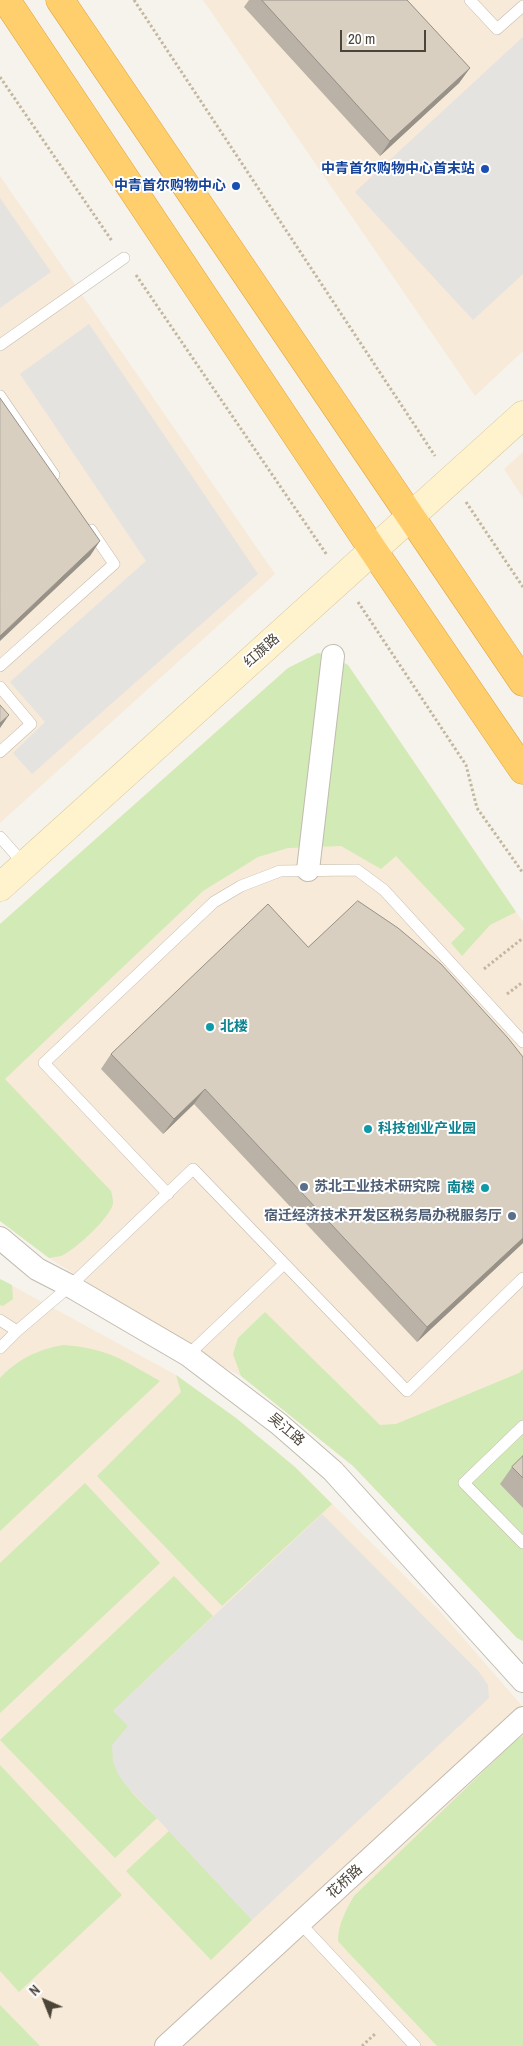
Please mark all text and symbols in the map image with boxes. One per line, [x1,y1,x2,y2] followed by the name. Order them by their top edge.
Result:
[343,20,429,52] scale bar
[348,28,375,49] text: 20 m
[321,161,475,177] place label: 中青首尔购物中心首末站
[479,163,491,175] marker: 中青首尔购物中心首末站
[114,178,226,194] place label: 中青首尔购物中心
[230,180,242,192] marker: 中青首尔购物中心
[241,631,283,671] street label: 红旗路
[220,1019,248,1035] place label: 北楼
[204,1021,216,1033] marker: 北楼
[378,1121,476,1137] place label: 科技创业产业园
[362,1123,374,1135] marker: 科技创业产业园
[314,1179,440,1195] place label: 苏北工业技术研究院
[447,1180,475,1196] place label: 南楼
[298,1181,310,1193] marker: 苏北工业技术研究院
[479,1182,491,1194] marker: 南楼
[264,1208,502,1224] place label: 宿迁经济技术开发区税务局办税服务厅
[506,1210,518,1222] marker: 宿迁经济技术开发区税务局办税服务厅
[265,1410,307,1450] street label: 吴江路
[324,1862,366,1902] street label: 花桥路
[20,1976,70,2026] north arrow
[25,1981,44,2000] text: N

